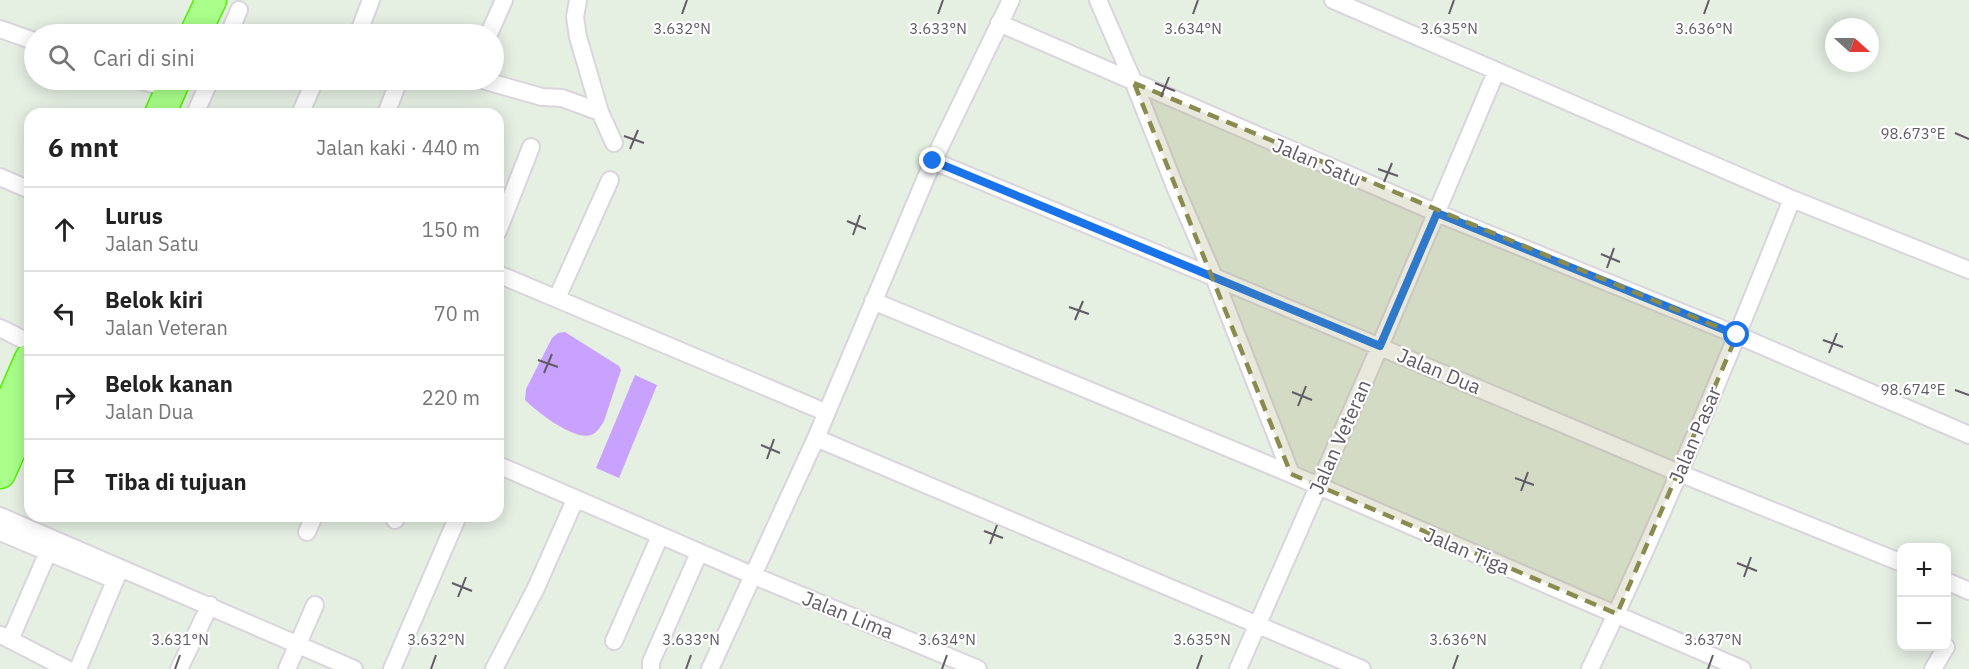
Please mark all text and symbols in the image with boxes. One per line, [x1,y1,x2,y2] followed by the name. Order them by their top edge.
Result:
[1825,18,1879,72] north arrow
[653,19,711,38] text: 3.632°N
[909,19,967,38] text: 3.633°N
[1164,19,1222,38] text: 3.634°N
[1420,19,1478,38] text: 3.635°N
[1675,19,1733,38] text: 3.636°N
[24,24,504,90] search box
[45,41,78,74] icon: search
[93,43,195,72] text: Cari di sini
[1881,124,1945,143] text: 98.673°E
[48,130,118,164] text: 6 mnt
[1269,131,1366,192] street label: Jalan Satu
[316,134,480,161] text: Jalan kaki · 440 m
[919,147,945,173] route end
[105,201,163,230] text: Lurus
[48,213,81,246] icon: ahead
[422,216,480,243] text: 150 m
[105,230,199,257] text: Jalan Satu
[105,285,203,314] text: Belok kiri
[48,297,81,330] icon: left
[434,300,480,327] text: 70 m
[105,314,228,341] text: Jalan Veteran
[1723,321,1749,347] route start
[1393,341,1486,400] street label: Jalan Dua
[105,369,233,398] text: Belok kanan
[1302,375,1377,498] street label: Jalan Veteran
[1881,380,1945,399] text: 98.674°E
[48,381,81,414] icon: right
[1662,382,1727,488] street label: Jalan Pasar
[422,384,480,411] text: 220 m
[105,398,194,425] text: Jalan Dua
[48,465,81,498] icon: arrive
[105,467,247,496] text: Tiba di tujuan
[1420,520,1515,581] street label: Jalan Tiga
[1897,543,1951,651] map controls
[1897,543,1951,597] button: +
[799,584,898,645] street label: Jalan Lima
[1897,597,1951,651] button: −
[151,630,209,649] text: 3.631°N
[407,630,465,649] text: 3.632°N
[662,630,720,649] text: 3.633°N
[918,630,976,649] text: 3.634°N
[1173,630,1231,649] text: 3.635°N
[1429,630,1487,649] text: 3.636°N
[1684,630,1742,649] text: 3.637°N

